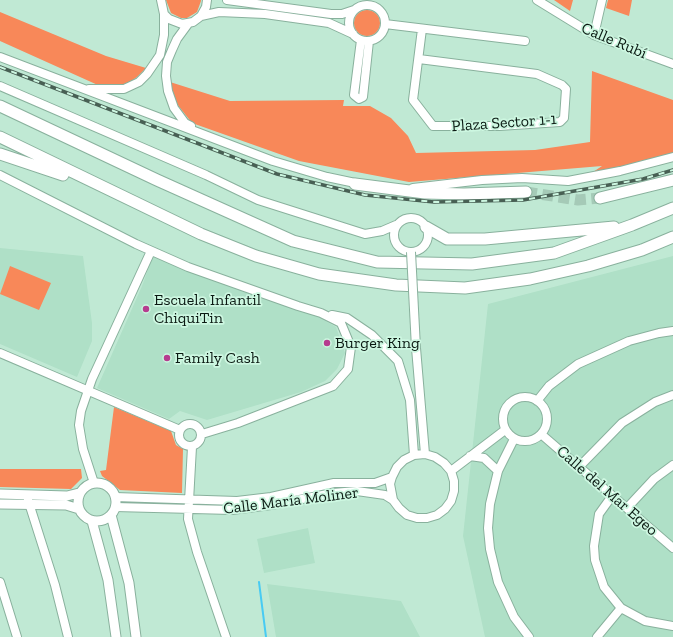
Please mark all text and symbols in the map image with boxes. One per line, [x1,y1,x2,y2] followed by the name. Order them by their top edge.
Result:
[578,19,650,63] street label: Calle Rubí
[451,110,557,136] street label: Plaza Sector 1-1
[154,290,261,328] place label: Escuela Infantil ChiquiTin
[141,304,151,314] marker: Escuela Infantil ChiquiTin
[335,333,420,353] place label: Burger King
[322,338,332,348] marker: Burger King
[175,348,260,368] place label: Family Cash
[162,353,172,363] marker: Family Cash
[552,442,662,540] street label: Calle del Mar Egeo
[222,483,360,519] street label: Calle María Moliner

